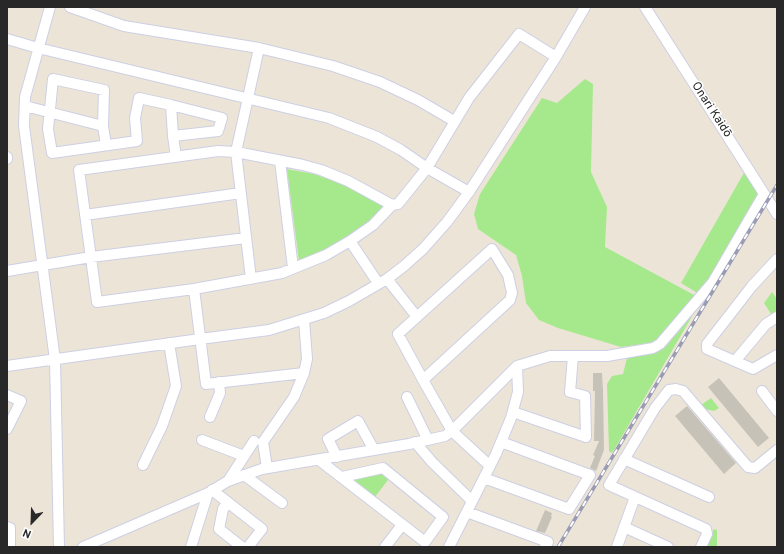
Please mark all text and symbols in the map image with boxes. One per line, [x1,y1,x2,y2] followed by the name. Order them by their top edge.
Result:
[688,80,734,140] street label: Onari Kaidō
[12,502,52,542] north arrow
[21,525,34,541] text: N

